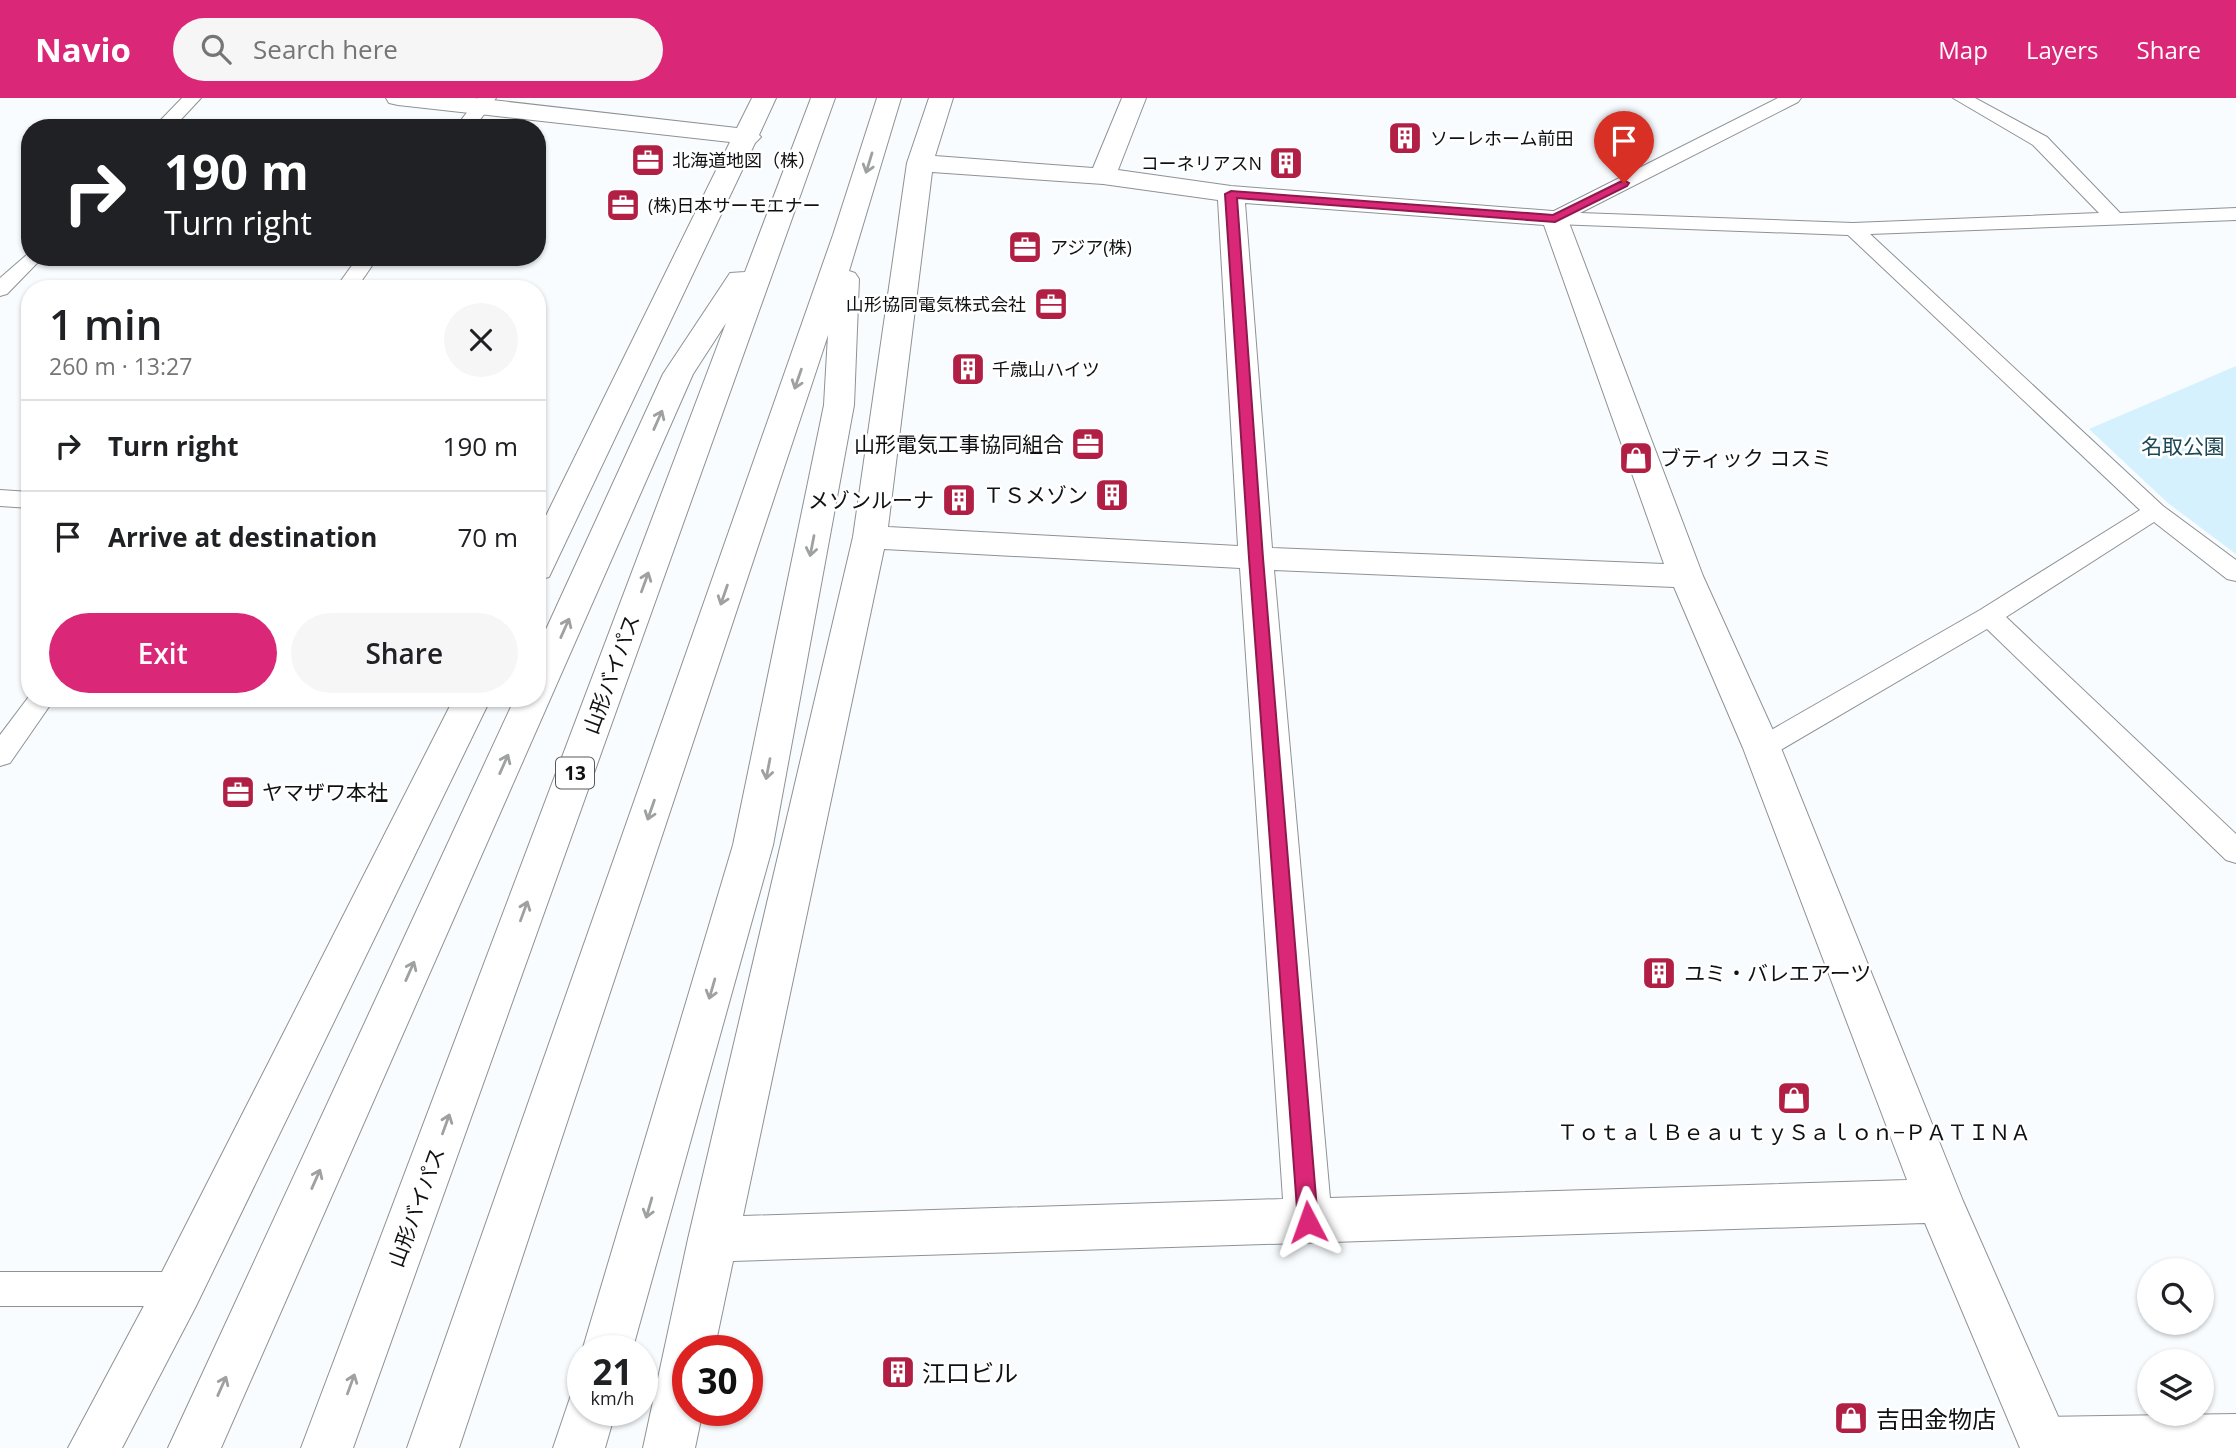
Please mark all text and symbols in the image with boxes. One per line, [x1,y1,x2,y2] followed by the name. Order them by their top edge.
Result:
[173,18,663,81] search box
[35,27,131,72] text: Navio
[197,30,235,68] icon: search
[253,31,398,67] text: Search here
[1938,33,1988,66] text: Map
[2026,33,2099,66] text: Layers
[2137,33,2201,66] text: Share
[1594,111,1654,183] pin
[1386,119,1424,157] building icon: ソーレホーム前田
[1605,122,1643,160] icon: arrive
[1430,126,1573,150] place label: ソーレホーム前田
[164,138,309,204] text: 190 m
[629,141,667,179] office icon: 北海道地図（株）
[1267,144,1305,182] building icon: コーネリアスN
[49,147,140,238] icon: right
[672,148,816,172] place label: 北海道地図（株）
[1140,151,1262,175] place label: コーネリアスN
[861,152,874,174] one-way arrow
[604,186,642,224] office icon: (株)日本サーモエナー
[648,193,821,217] place label: (株)日本サーモエナー
[164,201,312,244] text: Turn right
[1006,228,1044,266] office icon: アジア(株)
[1050,235,1132,259] place label: アジア(株)
[1032,285,1070,323] office icon: 山形協同電気株式会社
[846,292,1026,316] place label: 山形協同電気株式会社
[49,295,162,352] text: 1 min
[444,303,518,377] button: close
[49,350,192,382] text: 260 m · 13:27
[949,350,987,388] building icon: 千歳山ハイツ
[992,357,1100,381] place label: 千歳山ハイツ
[791,368,803,390] one-way arrow
[652,410,665,431] one-way arrow
[1069,425,1107,463] office icon: 山形電気工事協同組合
[49,427,87,465] icon: right
[108,428,239,464] text: Turn right
[443,428,518,464] text: 190 m
[854,430,1064,458] place label: 山形電気工事協同組合
[2141,432,2225,460] park label: 名取公園
[1617,439,1655,477] shop icon: ブティック コスミ
[1660,444,1832,472] place label: ブティック コスミ
[1093,476,1131,514] building icon: ＴＳメゾン
[940,481,978,519] building icon: メゾンルーナ
[983,481,1088,509] place label: ＴＳメゾン
[808,486,934,514] place label: メゾンルーナ
[49,518,87,556] icon: arrive
[108,519,377,555] text: Arrive at destination
[457,519,518,555] text: 70 m
[804,534,818,557] one-way arrow
[640,572,652,594] one-way arrow
[717,583,729,605] one-way arrow
[576,610,646,738] street label: 山形バイパス
[49,613,277,693] button: Exit
[291,613,518,693] button: Share
[559,618,572,639] one-way arrow
[498,754,511,775] one-way arrow
[761,757,775,780] one-way arrow
[556,758,594,788] road number: 13
[219,773,257,811] office icon: ヤマザワ本社
[262,778,388,806] place label: ヤマザワ本社
[644,799,657,821] one-way arrow
[519,900,532,922] one-way arrow
[1640,954,1678,992] building icon: ユミ・バレエアーツ
[1684,959,1871,987] place label: ユミ・バレエアーツ
[404,961,417,983] one-way arrow
[704,978,717,1000] one-way arrow
[1775,1079,1813,1117] shop icon: ＴｏｔａｌＢｅａｕｔｙＳａｌｏｎ−ＰＡＴＩＮＡ
[441,1114,453,1136] one-way arrow
[1557,1118,2031,1146] place label: ＴｏｔａｌＢｅａｕｔｙＳａｌｏｎ−ＰＡＴＩＮＡ
[381,1143,451,1271] street label: 山形バイパス
[310,1168,323,1190] one-way arrow
[1271,1185,1345,1259] position arrow
[641,1197,654,1219] one-way arrow
[2137,1258,2214,1426] map controls
[2137,1258,2214,1335] button: search
[672,1335,763,1426] speed limit sign: 30
[592,1348,633,1395] text: 21
[2137,1349,2214,1426] button: layers
[879,1353,917,1391] building icon: 江口ビル
[922,1356,1018,1389] place label: 江口ビル
[346,1373,358,1395] one-way arrow
[216,1376,230,1397] one-way arrow
[591,1386,634,1410] text: km/h
[1832,1399,1870,1437] shop icon: 吉田金物店
[1876,1402,1996,1435] place label: 吉田金物店

